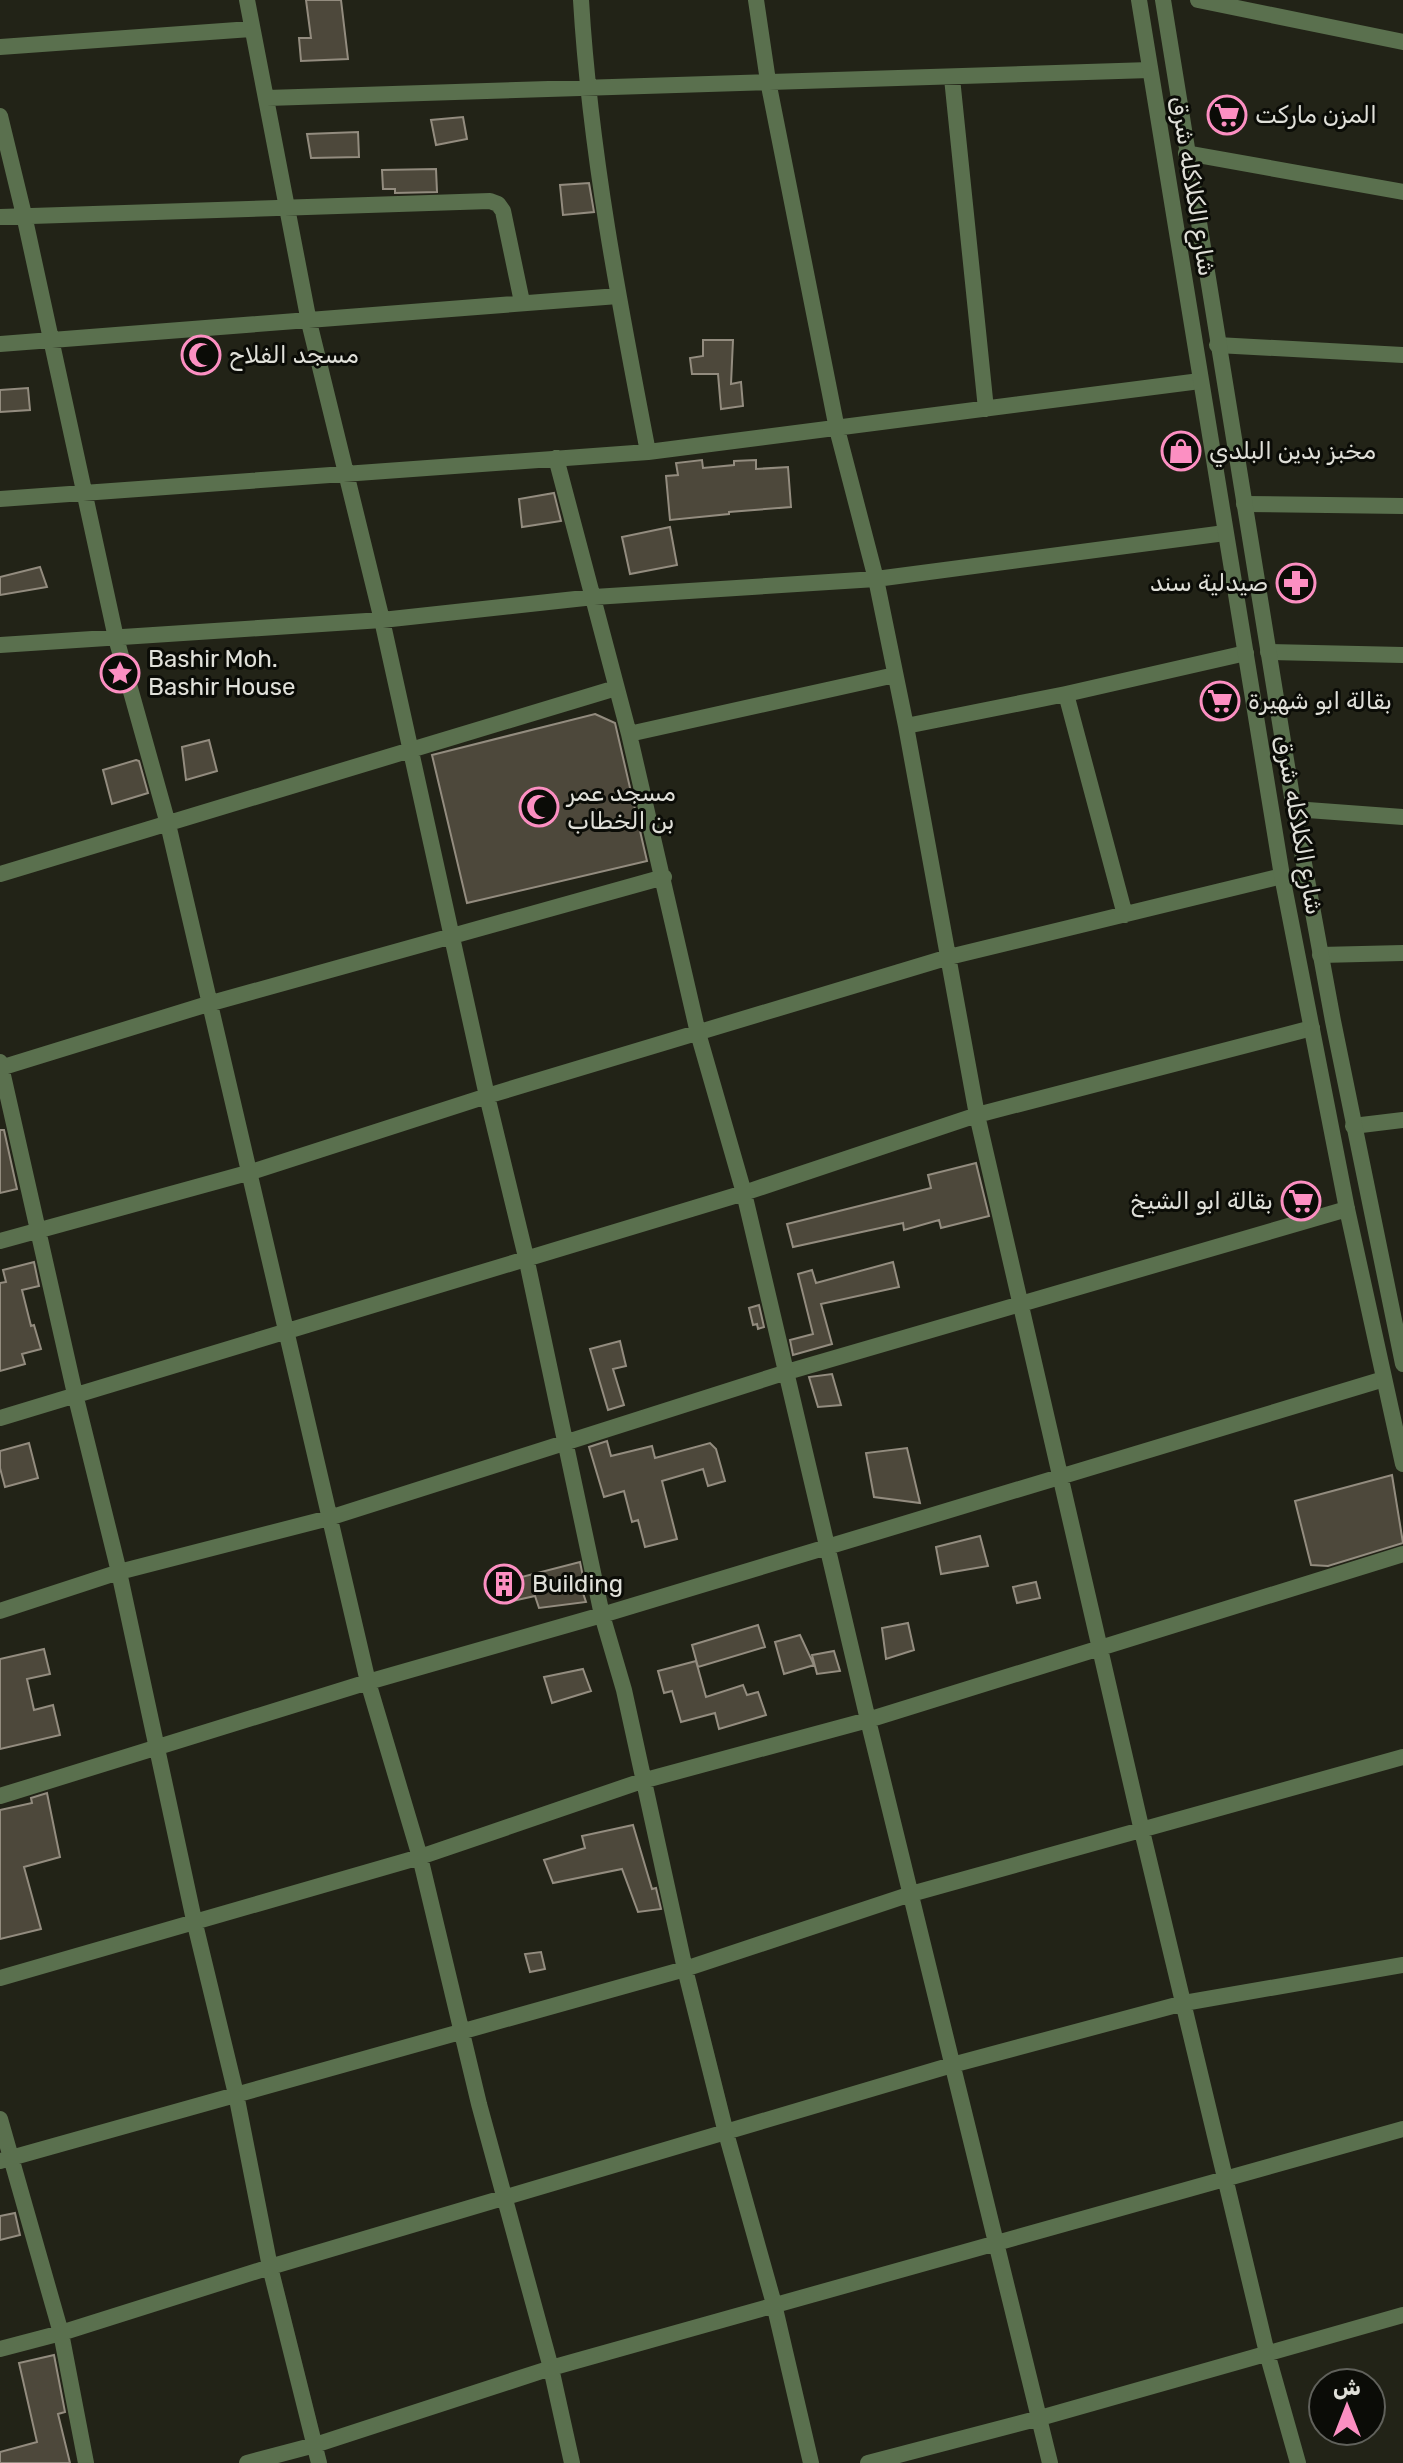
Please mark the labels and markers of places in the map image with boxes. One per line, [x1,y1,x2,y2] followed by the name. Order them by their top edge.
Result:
[1206,94,1248,136] supermarket icon: المزن ماركت
[1255,101,1377,129] place label: المزن ماركت
[180,334,222,376] mosque icon: مسجد الفلاح
[229,341,359,371] place label: مسجد الفلاح
[1160,430,1202,472] shop icon: مخبز بدين البلدي
[1209,437,1376,468] place label: مخبز بدين البلدي
[1275,562,1317,604] pharmacy icon: صيدلية سند
[1150,569,1268,597] place label: صيدلية سند
[148,645,295,701] place label: Bashir Moh. Bashir House
[99,652,141,694] place icon: Bashir Moh. Bashir House
[1199,680,1241,722] supermarket icon: بقالة ابو شهيرة
[1248,687,1392,715] place label: بقالة ابو شهيرة
[565,779,676,835] place label: مسجد عمر بن الخطاب
[518,786,560,828] mosque icon: مسجد عمر بن الخطاب
[1280,1180,1322,1222] supermarket icon: بقالة ابو الشيخ
[1130,1187,1273,1218] place label: بقالة ابو الشيخ
[483,1563,525,1605] building icon: Building
[532,1570,623,1598] place label: Building

